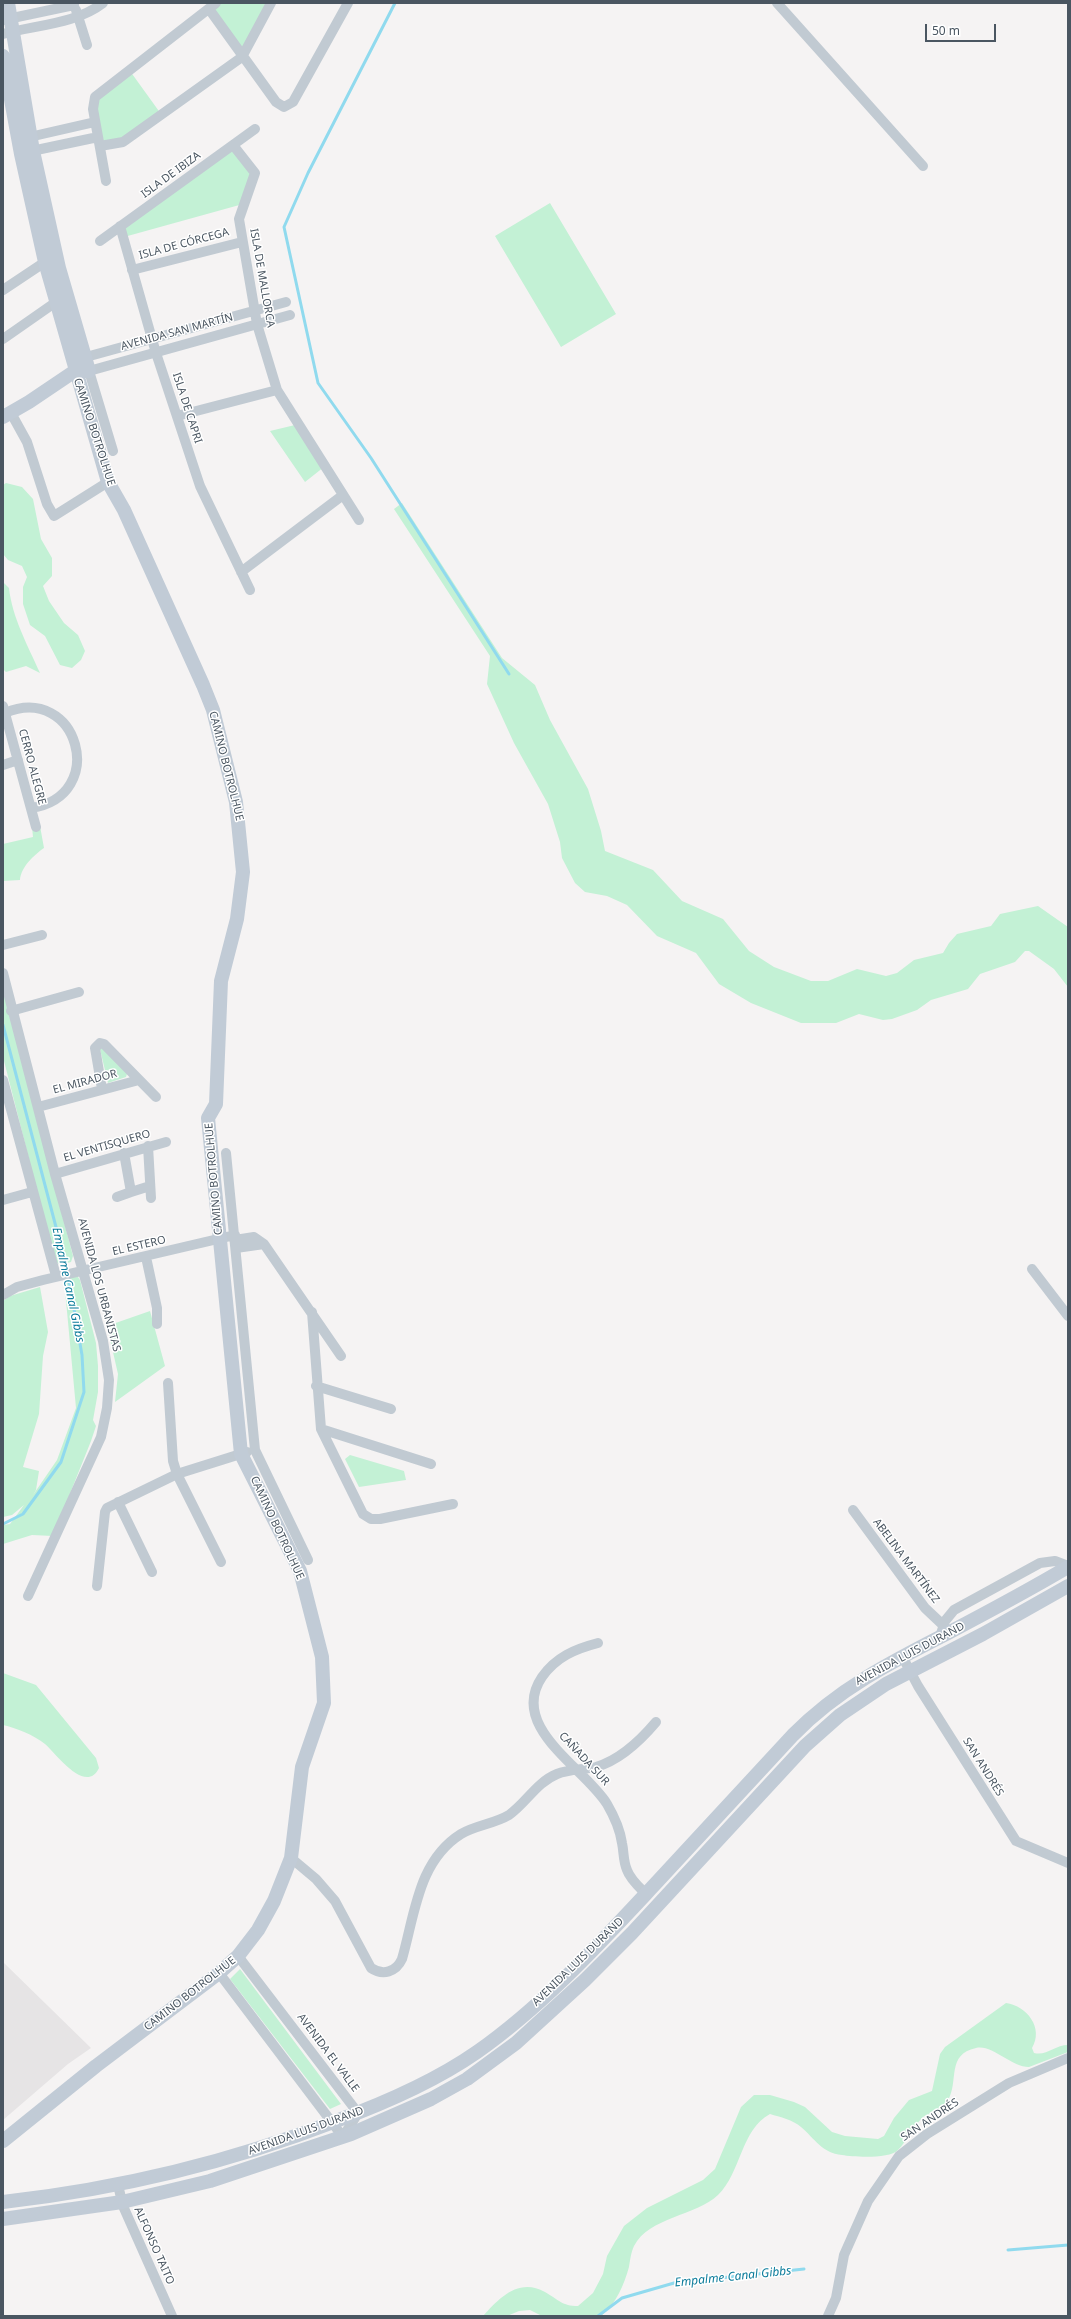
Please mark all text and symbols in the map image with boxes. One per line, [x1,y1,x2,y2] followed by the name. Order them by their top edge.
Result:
[927,16,998,42] scale bar
[932,22,960,39] text: 50 m
[139,149,203,201] street label: ISLA DE IBIZA
[138,226,230,262] street label: ISLA DE CÓRCEGA
[247,228,277,328] street label: ISLA DE MALLORCA
[120,311,234,353] street label: AVENIDA SAN MARTÍN
[169,371,205,445] street label: ISLA DE CAPRI
[70,376,118,488] street label: CAMINO BOTROLHUE
[206,710,246,822] street label: CAMINO BOTROLHUE
[16,728,48,806] street label: CERRO ALEGRE
[52,1067,118,1097] street label: EL MIRADOR
[203,1122,225,1236] street label: CAMINO BOTROLHUE
[62,1127,152,1165] street label: EL VENTISQUERO
[75,1217,123,1353] street label: AVENIDA LOS URBANISTAS
[49,1226,87,1344] water label: Empalme Canal Gibbs
[111,1233,167,1259] street label: EL ESTERO
[247,1474,307,1582] street label: CAMINO BOTROLHUE
[870,1516,942,1606] street label: ABELINA MARTÍNEZ
[853,1620,967,1688] street label: AVENIDA LUIS DURAND
[556,1730,612,1788] street label: CAÑADA SUR
[960,1735,1006,1799] street label: SAN ANDRÉS
[530,1915,626,2009] street label: AVENIDA LUIS DURAND
[142,1954,238,2034] street label: CAMINO BOTROLHUE
[294,2011,362,2095] street label: AVENIDA EL VALLE
[899,2096,961,2144] street label: SAN ANDRÉS
[247,2104,365,2158] street label: AVENIDA LUIS DURAND
[131,2205,177,2287] street label: ALFONSO TAITO
[674,2264,792,2290] water label: Empalme Canal Gibbs

